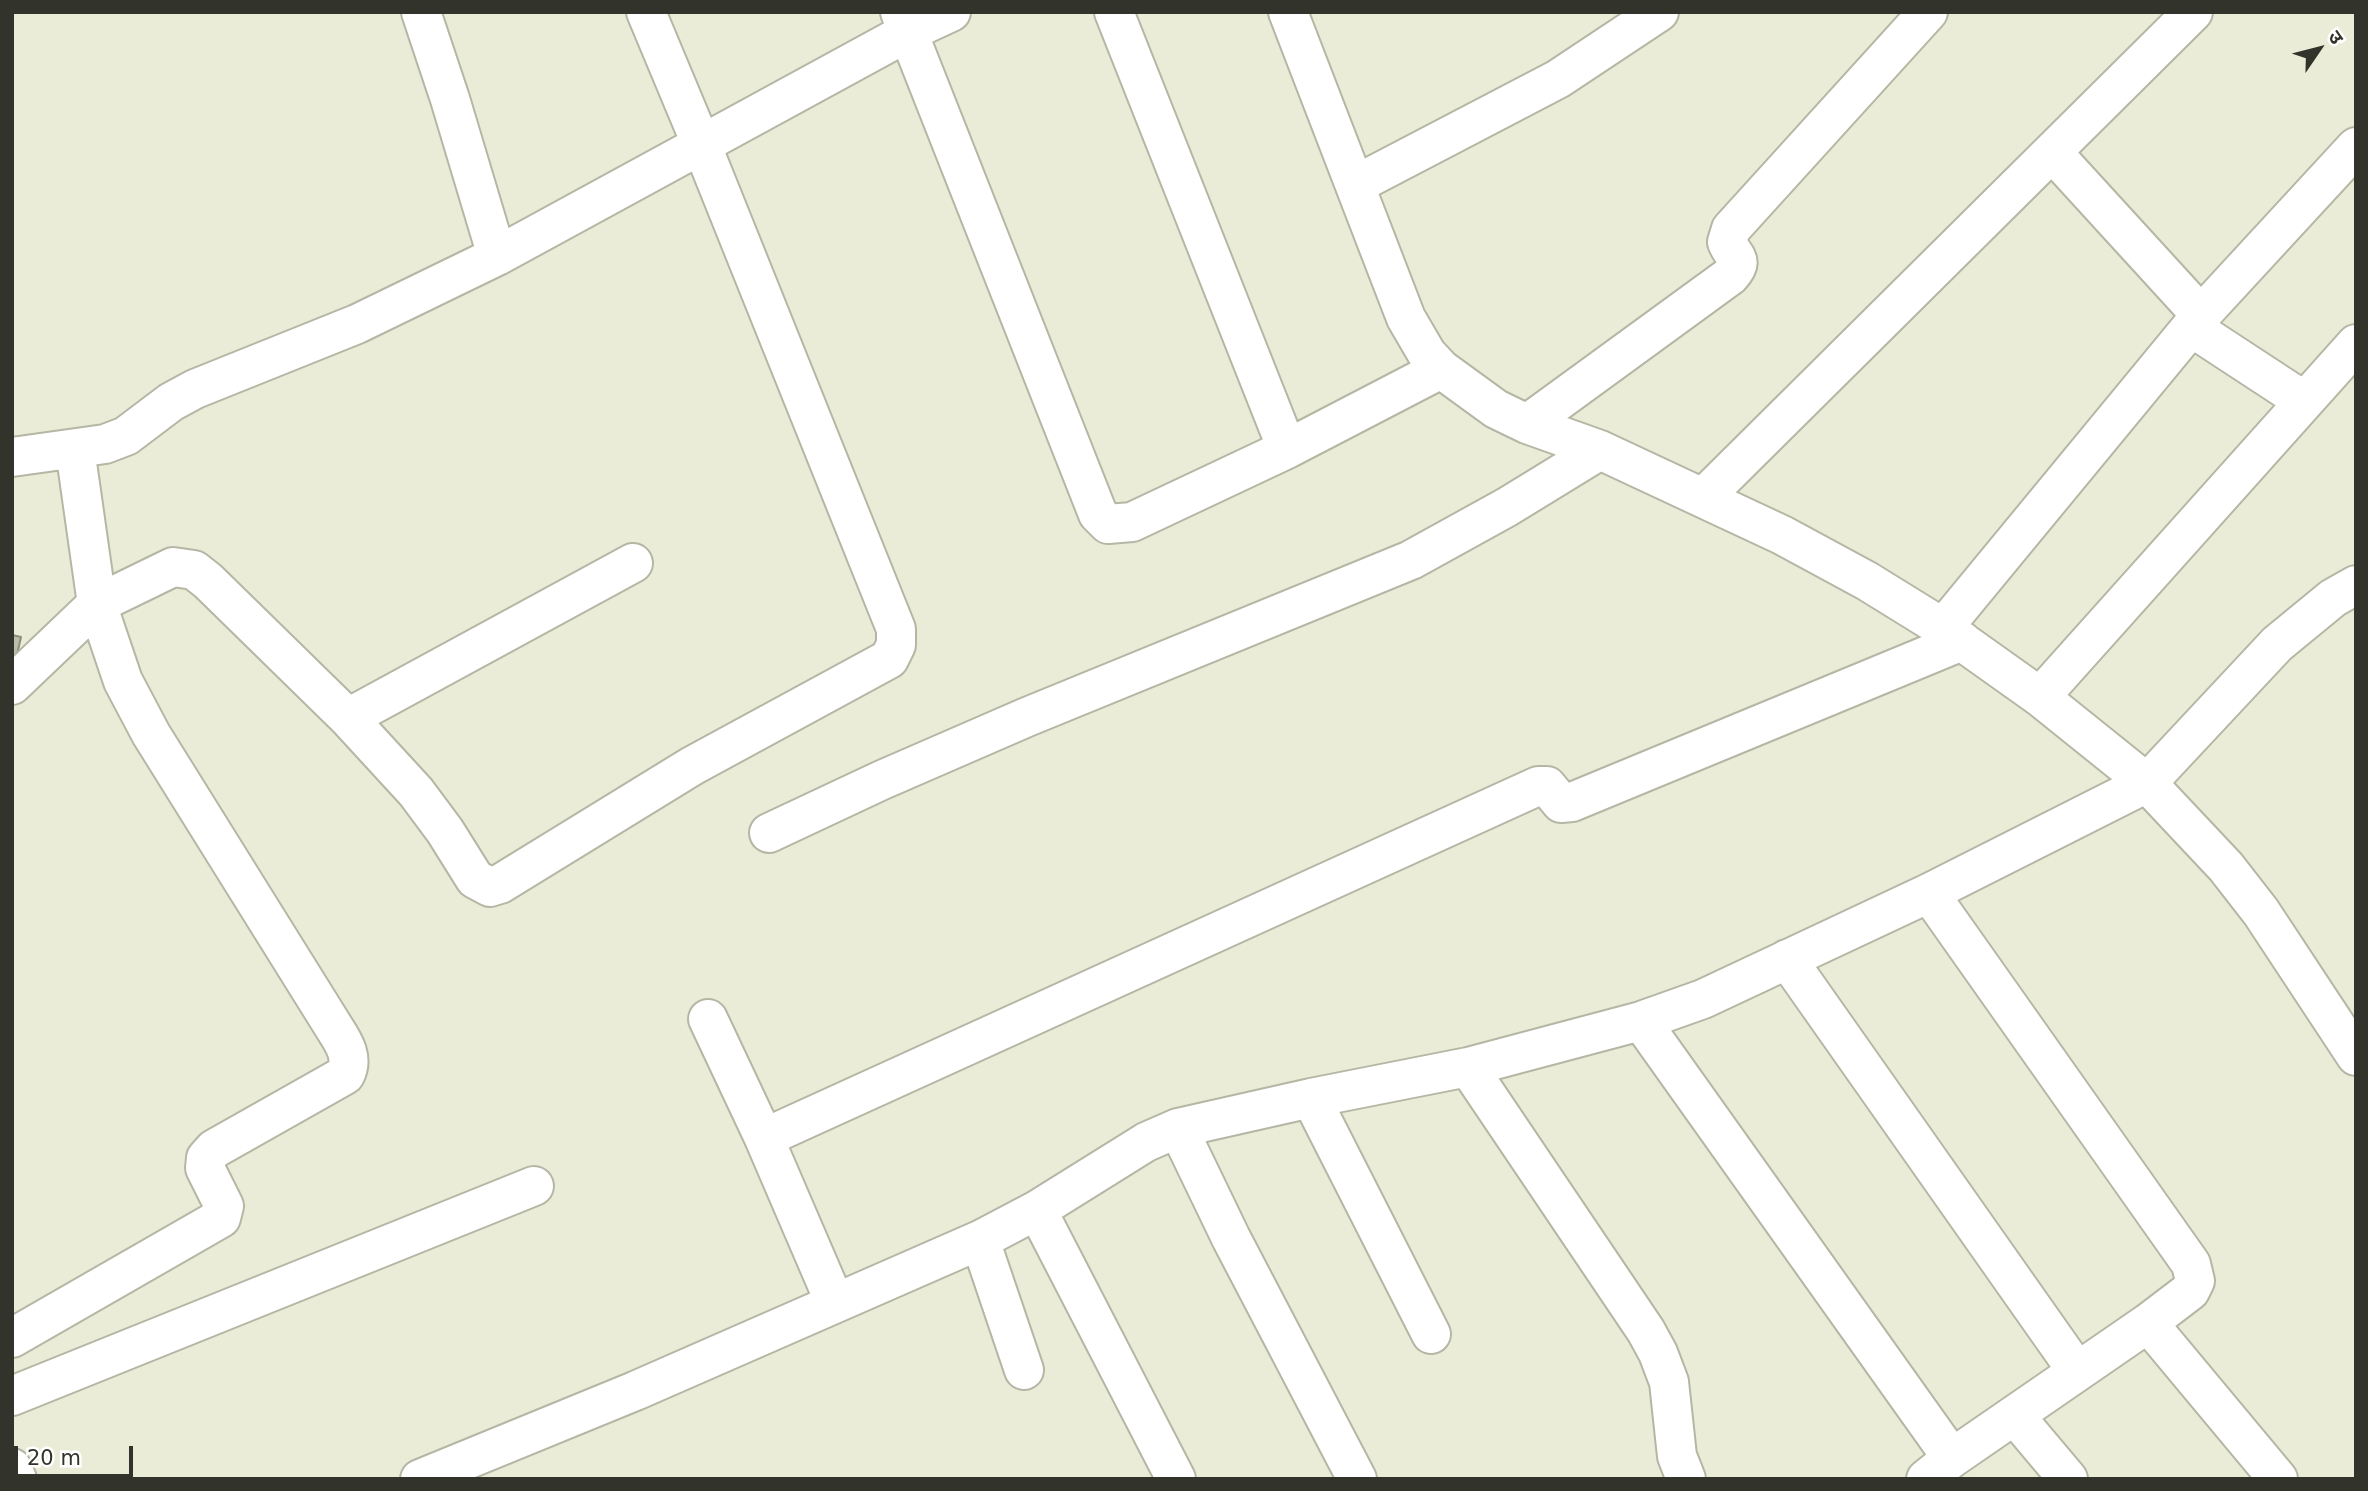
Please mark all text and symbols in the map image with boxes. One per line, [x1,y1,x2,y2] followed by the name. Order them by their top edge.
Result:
[2284,14,2354,84] north arrow
[2324,26,2348,48] text: उ
[18,1432,136,1476] scale bar
[27,1446,81,1470] text: 20 m

